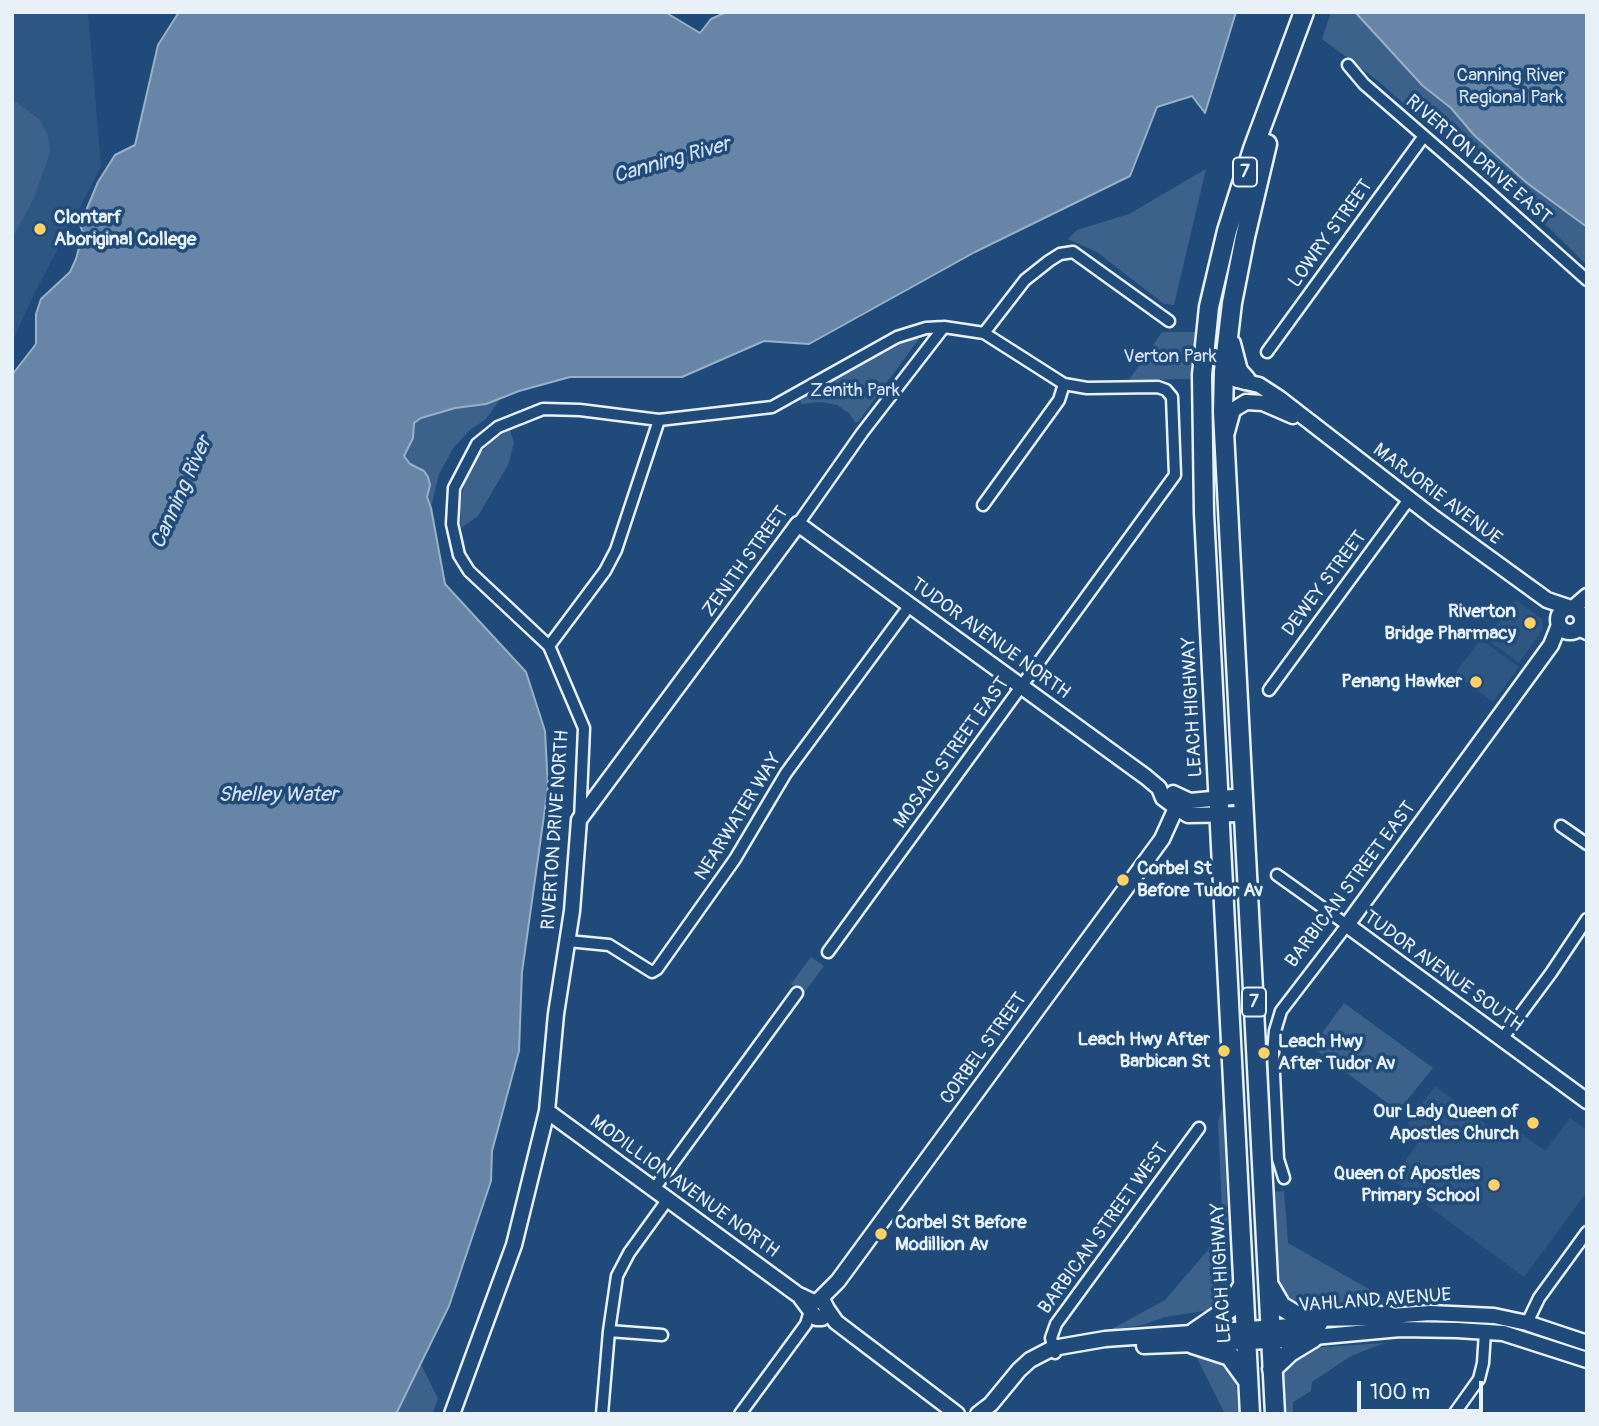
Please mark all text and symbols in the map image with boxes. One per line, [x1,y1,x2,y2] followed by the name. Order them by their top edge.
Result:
[1457,65,1565,109] park label: Canning River Regional Park
[1400,90,1556,230] street label: RIVERTON DRIVE EAST
[611,132,733,190] water label: Canning River
[1233,158,1257,187] road number: 7
[1284,175,1378,293] street label: LOWRY STREET
[54,207,196,251] place label: Clontarf Aboriginal College
[32,221,48,237] marker: Clontarf Aboriginal College
[1123,346,1217,368] park label: Verton Park
[810,380,900,402] park label: Zenith Park
[146,433,218,553] water label: Canning River
[1368,439,1506,551] street label: MARJORIE AVENUE
[698,502,794,622] street label: ZENITH STREET
[1278,527,1372,641] street label: DEWEY STREET
[906,573,1074,705] street label: TUDOR AVENUE NORTH
[1384,601,1516,645] place label: Riverton Bridge Pharmacy
[1522,615,1538,631] marker: Riverton Bridge Pharmacy
[1178,636,1208,778] street label: LEACH HIGHWAY
[1341,671,1462,693] place label: Penang Hawker
[890,673,1014,833] street label: MOSAIC STREET EAST
[1468,674,1484,690] marker: Penang Hawker
[538,729,574,931] street label: RIVERTON DRIVE NORTH
[691,749,787,885] street label: NEARWATER WAY
[218,783,338,809] water label: Shelley Water
[1281,797,1421,973] street label: BARBICAN STREET EAST
[1137,858,1263,902] place label: Corbel St Before Tudor Av
[1115,872,1131,888] marker: Corbel St Before Tudor Av
[1359,907,1527,1037] street label: TUDOR AVENUE SOUTH
[1242,987,1266,1016] road number: 7
[936,989,1032,1109] street label: CORBEL STREET
[1077,1029,1210,1073] place label: Leach Hwy After Barbican St
[1278,1031,1395,1075] place label: Leach Hwy After Tudor Av
[1216,1043,1232,1059] marker: Leach Hwy After Barbican St
[1256,1045,1272,1061] marker: Leach Hwy After Tudor Av
[1373,1101,1519,1145] place label: Our Lady Queen of Apostles Church
[585,1111,783,1263] street label: MODILLION AVENUE NORTH
[1525,1115,1541,1131] marker: Our Lady Queen of Apostles Church
[1034,1139,1174,1319] street label: BARBICAN STREET WEST
[1334,1163,1480,1207] place label: Queen of Apostles Primary School
[1486,1177,1502,1193] marker: Queen of Apostles Primary School
[1207,1202,1237,1344] street label: LEACH HIGHWAY
[895,1212,1027,1256] place label: Corbel St Before Modillion Av
[873,1226,889,1242] marker: Corbel St Before Modillion Av
[1298,1284,1452,1318] street label: VAHLAND AVENUE
[1361,1366,1487,1410] scale bar
[1370,1379,1430,1406] text: 100 m

